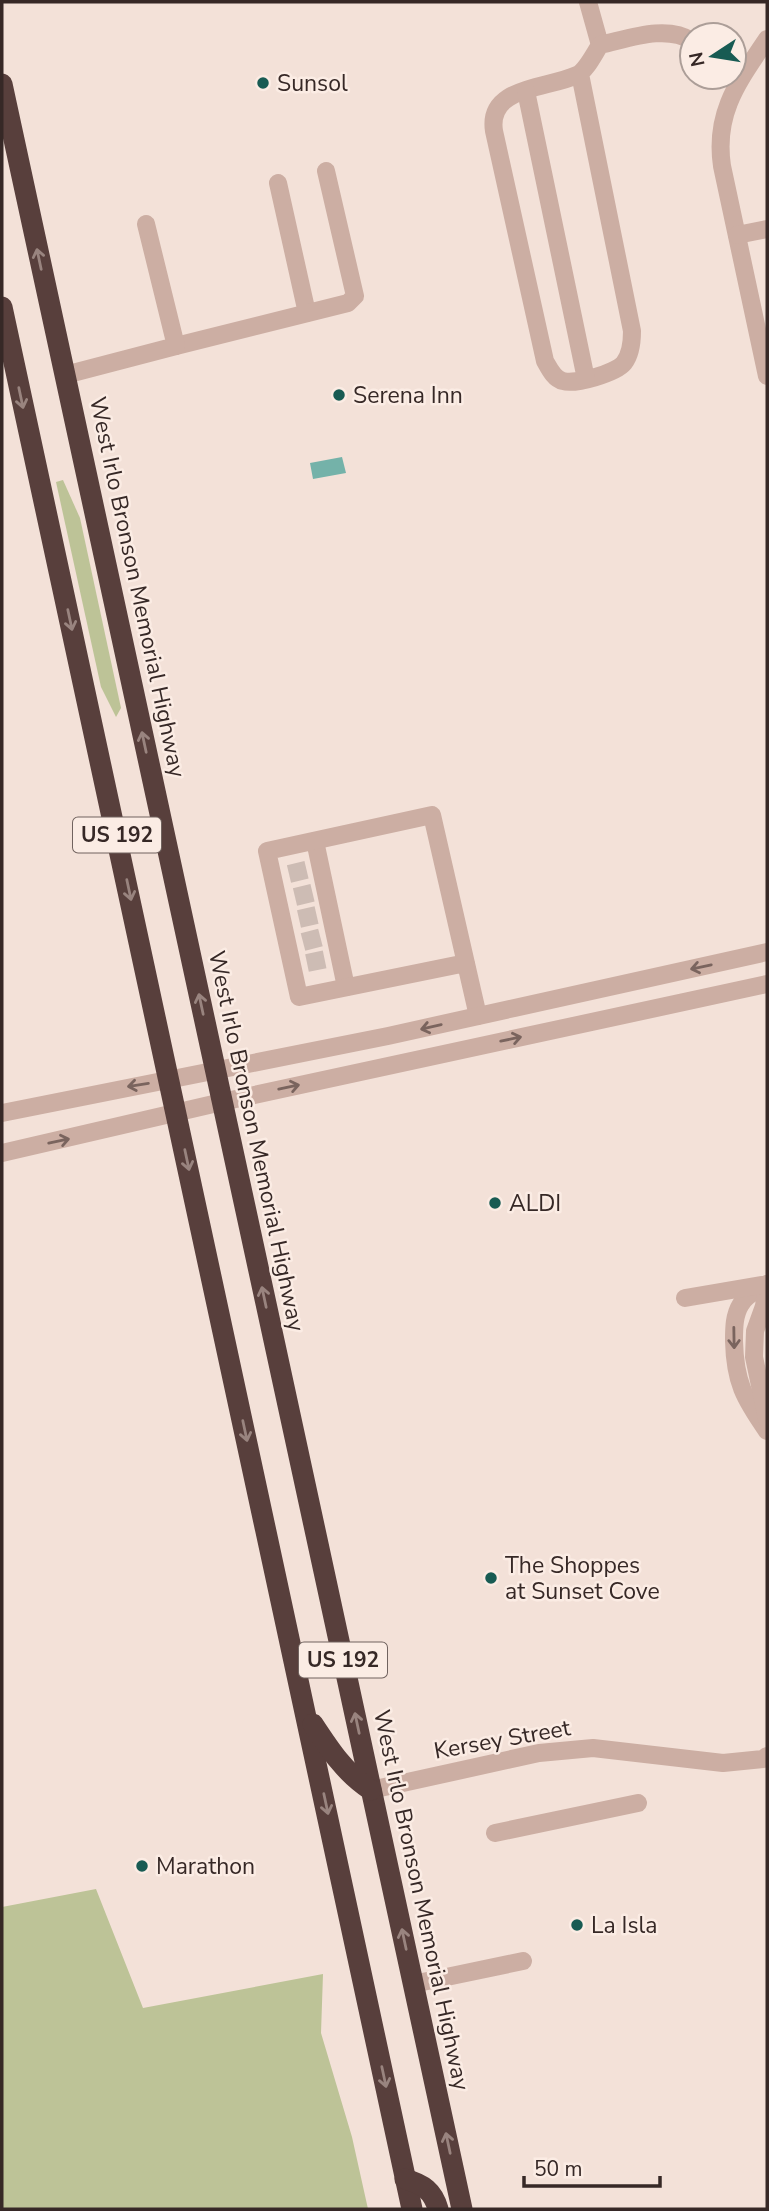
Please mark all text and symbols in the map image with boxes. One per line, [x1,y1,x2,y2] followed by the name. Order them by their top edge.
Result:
[678,21,748,91] north arrow
[683,50,712,69] text: N
[277,68,348,99] place label: Sunsol
[255,75,271,91] marker: Sunsol
[32,248,46,271] one-way arrow
[353,380,463,411] place label: Serena Inn
[15,386,29,409] one-way arrow
[331,387,347,403] marker: Serena Inn
[82,394,193,780] street label: West Irlo Bronson Memorial Highway
[63,608,77,631] one-way arrow
[137,731,151,754] one-way arrow
[73,818,161,852] road number: US 192
[122,878,136,901] one-way arrow
[201,948,312,1334] street label: West Irlo Bronson Memorial Highway
[690,960,713,974] one-way arrow
[194,993,208,1016] one-way arrow
[420,1020,443,1034] one-way arrow
[499,1032,522,1046] one-way arrow
[127,1079,150,1092] one-way arrow
[277,1080,300,1094] one-way arrow
[48,1133,70,1146] one-way arrow
[180,1148,194,1171] one-way arrow
[509,1188,561,1219] place label: ALDI
[487,1195,503,1211] marker: ALDI
[257,1286,271,1309] one-way arrow
[727,1326,741,1349] one-way arrow
[238,1419,252,1442] one-way arrow
[505,1550,660,1607] place label: The Shoppes at Sunset Cove
[483,1570,499,1586] marker: The Shoppes at Sunset Cove
[299,1642,387,1678] road number: US 192
[366,1707,477,2093] street label: West Irlo Bronson Memorial Highway
[349,1712,363,1735] one-way arrow
[431,1712,574,1767] street label: Kersey Street
[319,1792,333,1815] one-way arrow
[156,1851,255,1882] place label: Marathon
[134,1858,150,1874] marker: Marathon
[591,1910,658,1941] place label: La Isla
[569,1917,585,1933] marker: La Isla
[396,1928,410,1951] one-way arrow
[378,2065,392,2088] one-way arrow
[440,2132,454,2155] one-way arrow
[524,2144,660,2188] scale bar
[534,2155,583,2183] text: 50 m

